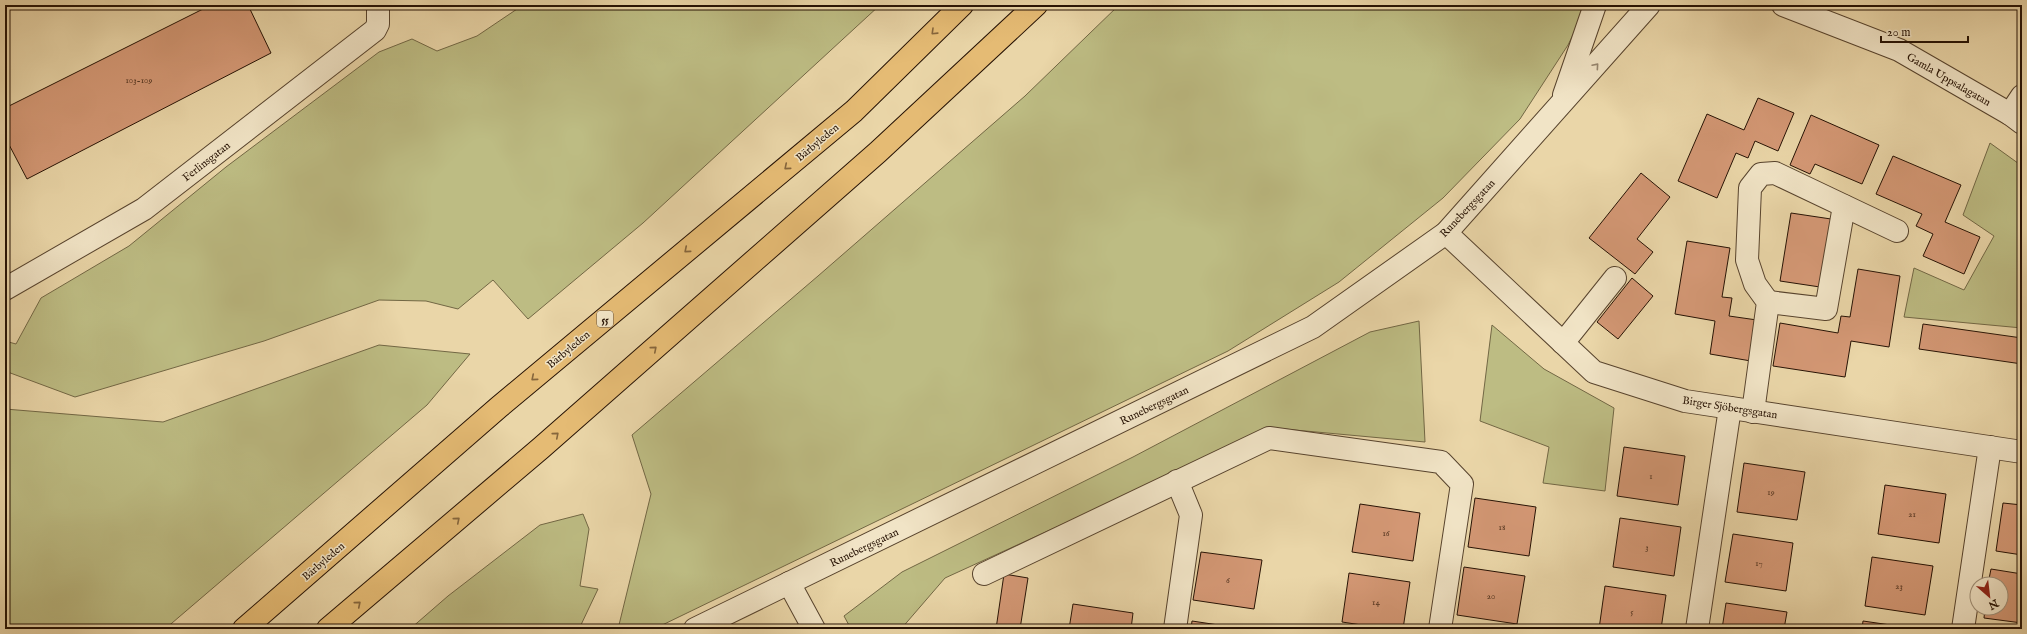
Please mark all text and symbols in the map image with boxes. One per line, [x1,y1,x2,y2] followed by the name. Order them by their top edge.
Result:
[1881,18,1968,44] scale bar
[1887,25,1910,40] text: 20 m
[932,27,939,34] one-way arrow
[1904,50,1993,110] street label: Gamla Uppsalagatan
[1591,63,1598,70] one-way arrow
[126,75,153,86] house number: 103-109
[793,121,842,165] street label: Bärbyleden
[180,139,233,185] street label: Ferlinsgatan
[784,162,791,169] one-way arrow
[1437,176,1498,241] street label: Runebergsgatan
[684,246,692,253] one-way arrow
[597,311,613,327] road number: 55
[544,328,593,372] street label: Bärbyleden
[649,347,656,354] one-way arrow
[531,374,538,381] one-way arrow
[1118,383,1191,429] street label: Runebergsgatan
[1681,394,1778,422] street label: Birger Sjöbergsgatan
[551,432,559,440] one-way arrow
[1649,471,1653,482] house number: 1
[1767,487,1775,498] house number: 19
[1908,509,1916,520] house number: 21
[452,517,460,524] one-way arrow
[1499,522,1506,533] house number: 18
[828,525,901,571] street label: Runebergsgatan
[1382,528,1390,539] house number: 16
[299,539,348,584] street label: Bärbyleden
[1645,542,1649,553] house number: 3
[1755,558,1763,569] house number: 17
[1226,575,1230,586] house number: 6
[1969,576,2009,616] north arrow
[1895,581,1903,592] house number: 23
[1487,591,1495,602] house number: 20
[1985,595,2002,613] text: N
[1372,597,1380,608] house number: 14
[353,601,361,608] one-way arrow
[1630,607,1634,618] house number: 5

